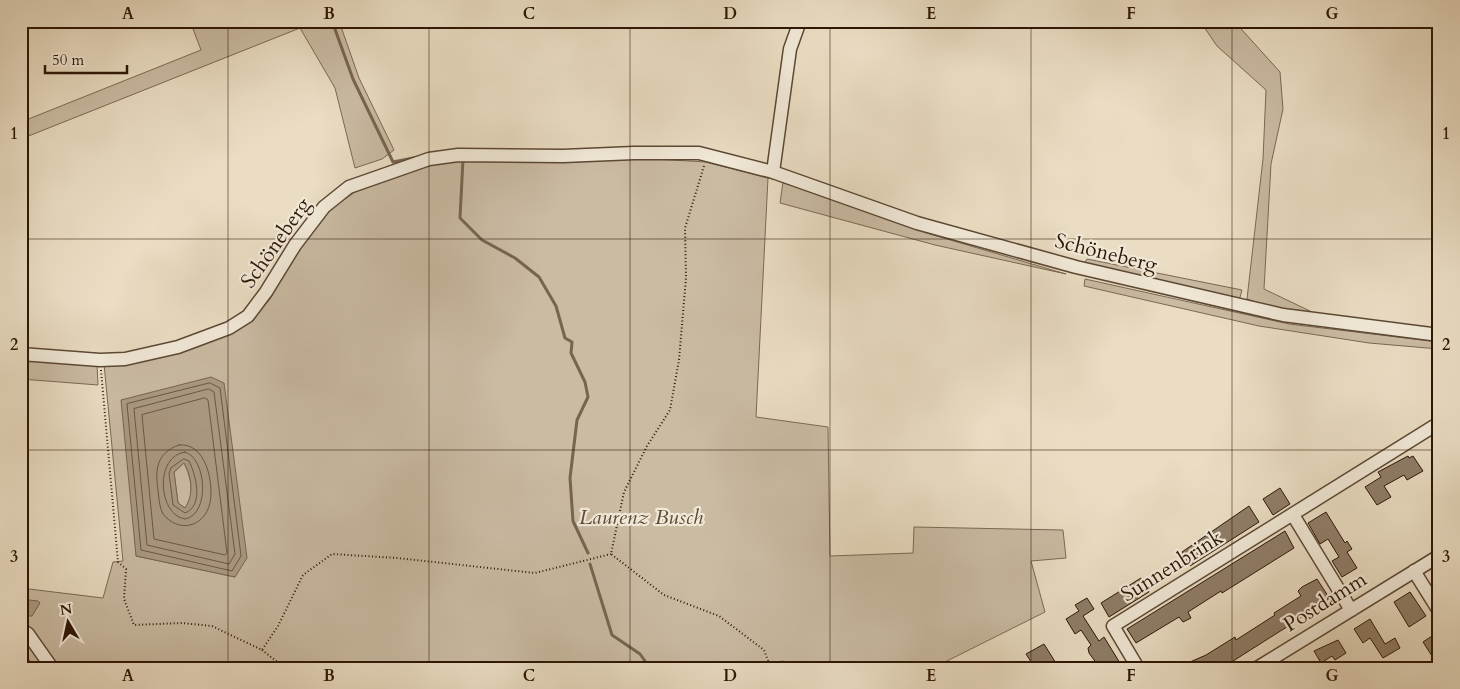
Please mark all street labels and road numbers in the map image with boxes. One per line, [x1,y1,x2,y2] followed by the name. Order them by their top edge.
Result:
[234,192,318,294] street label: Schöneberg
[1052,226,1161,280] street label: Schöneberg
[1115,523,1229,609] street label: Sunnenbrink
[1278,565,1372,639] street label: Postdamm

